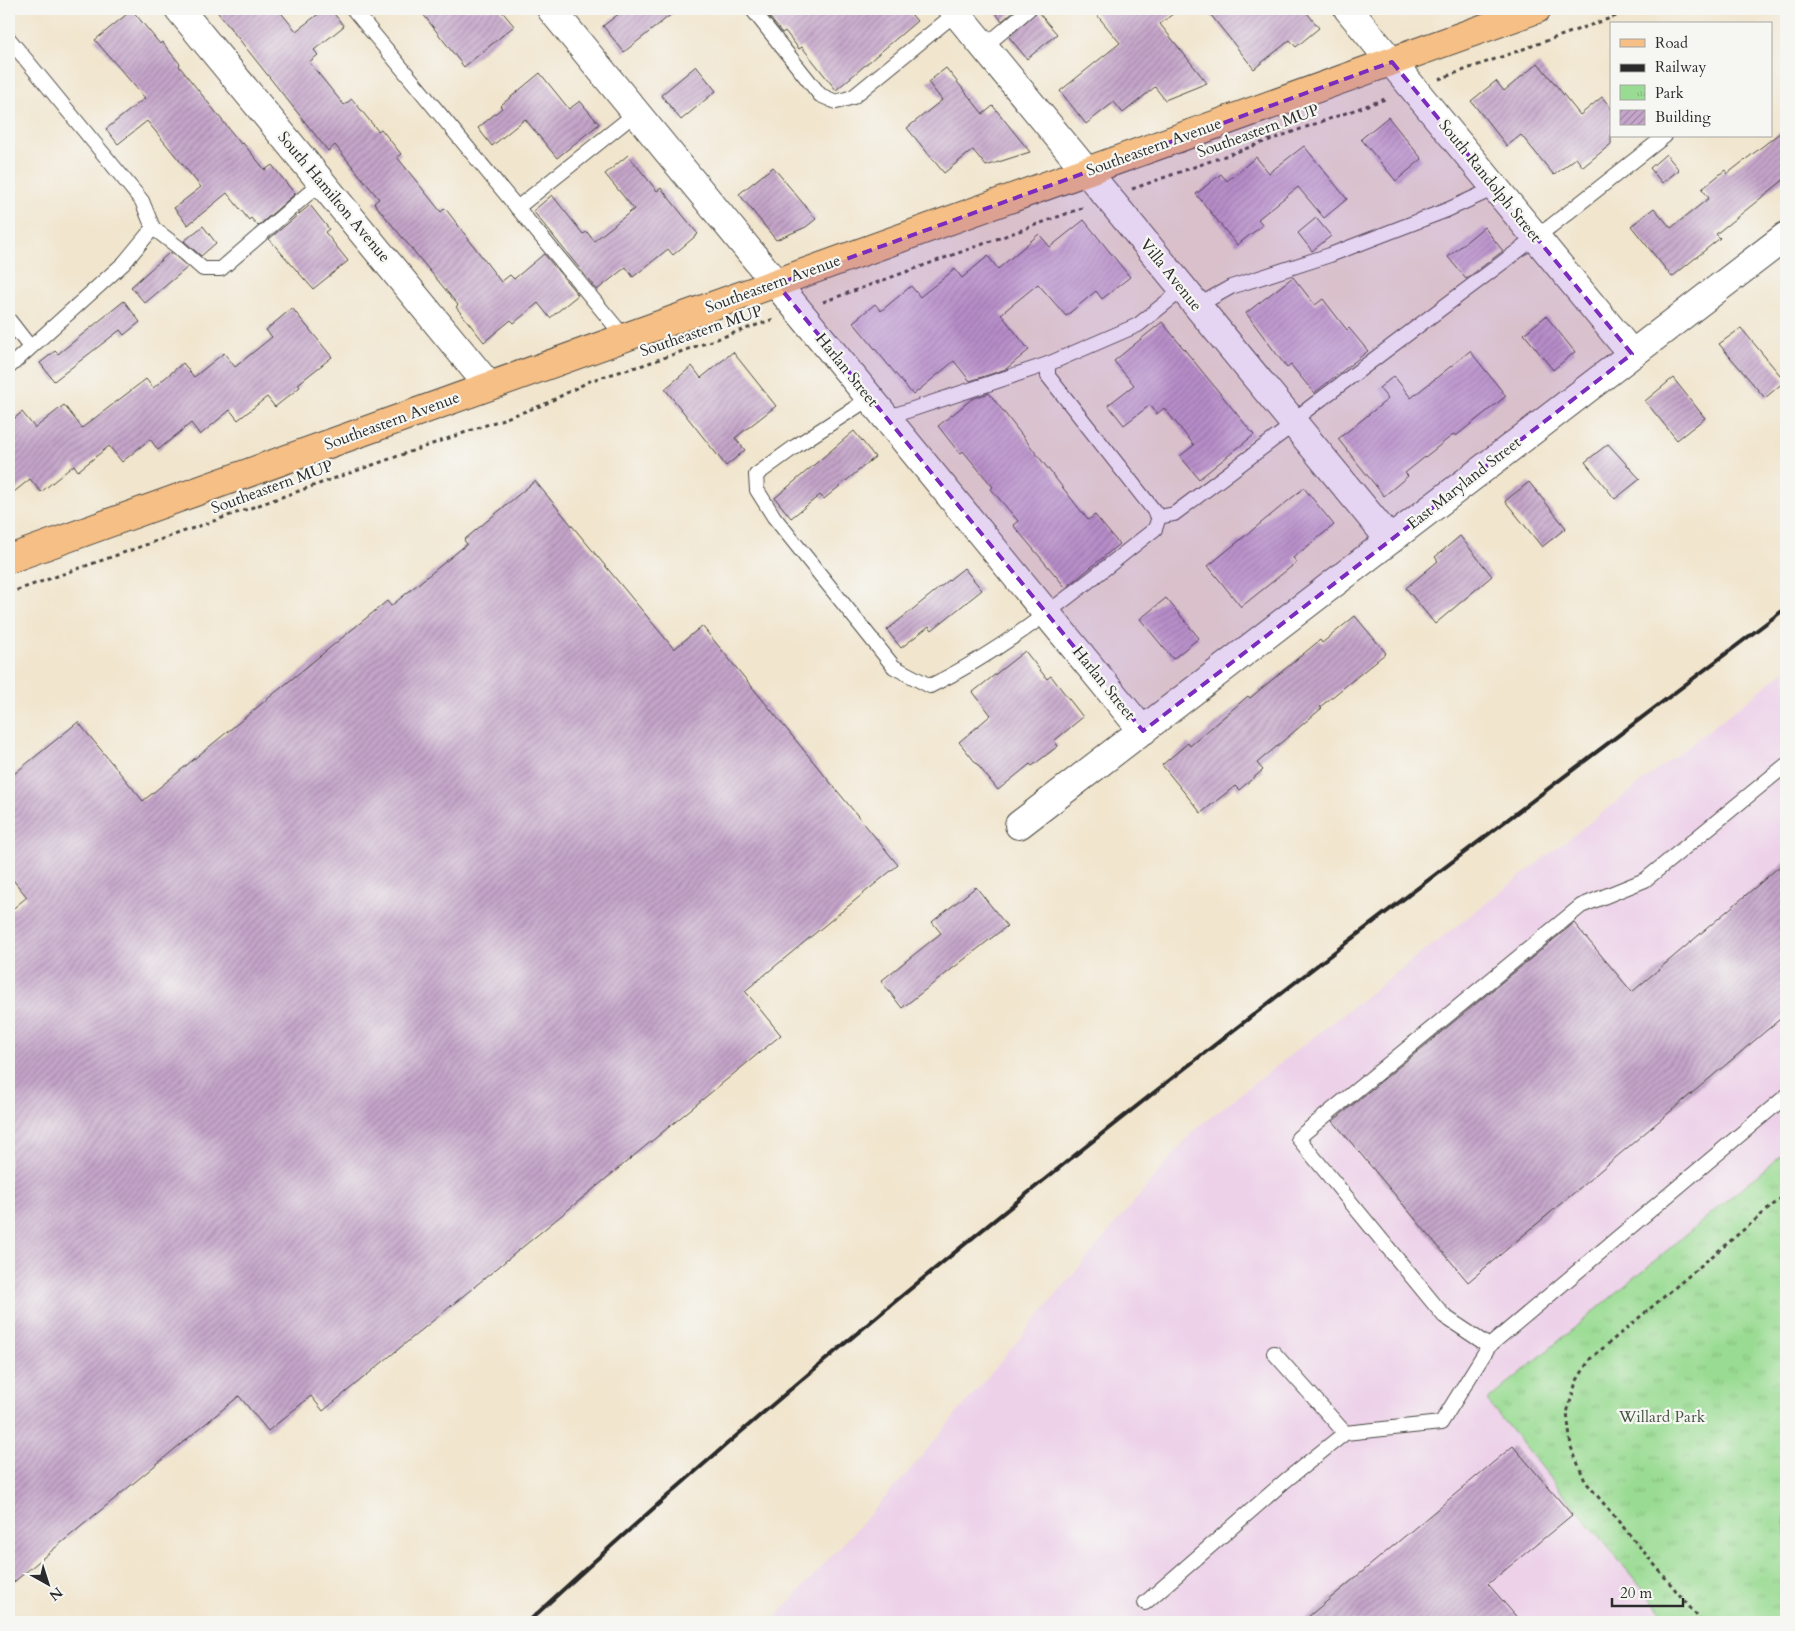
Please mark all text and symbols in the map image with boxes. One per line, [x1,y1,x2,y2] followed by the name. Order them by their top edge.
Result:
[1610,22,1772,138] legend
[1655,33,1688,53] text: Road
[1655,57,1706,77] text: Railway
[1655,83,1684,103] text: Park
[1194,99,1322,163] street label: Southeastern MUP
[1655,107,1711,127] text: Building
[1083,112,1225,182] street label: Southeastern Avenue
[1434,115,1546,247] street label: South Randolph Street
[273,127,395,267] street label: South Hamilton Avenue
[1135,234,1207,316] street label: Villa Avenue
[702,249,844,319] street label: Southeastern Avenue
[637,300,765,362] street label: Southeastern MUP
[810,328,884,412] street label: Harlan Street
[321,386,463,456] street label: Southeastern Avenue
[1402,431,1526,535] street label: East Maryland Street
[208,455,336,519] street label: Southeastern MUP
[1067,641,1141,725] street label: Harlan Street
[1618,1406,1706,1428] park label: Willard Park
[22,1558,72,1608] north arrow
[1612,1576,1684,1608] scale bar
[45,1583,67,1605] text: N
[1620,1583,1652,1603] text: 20 m

